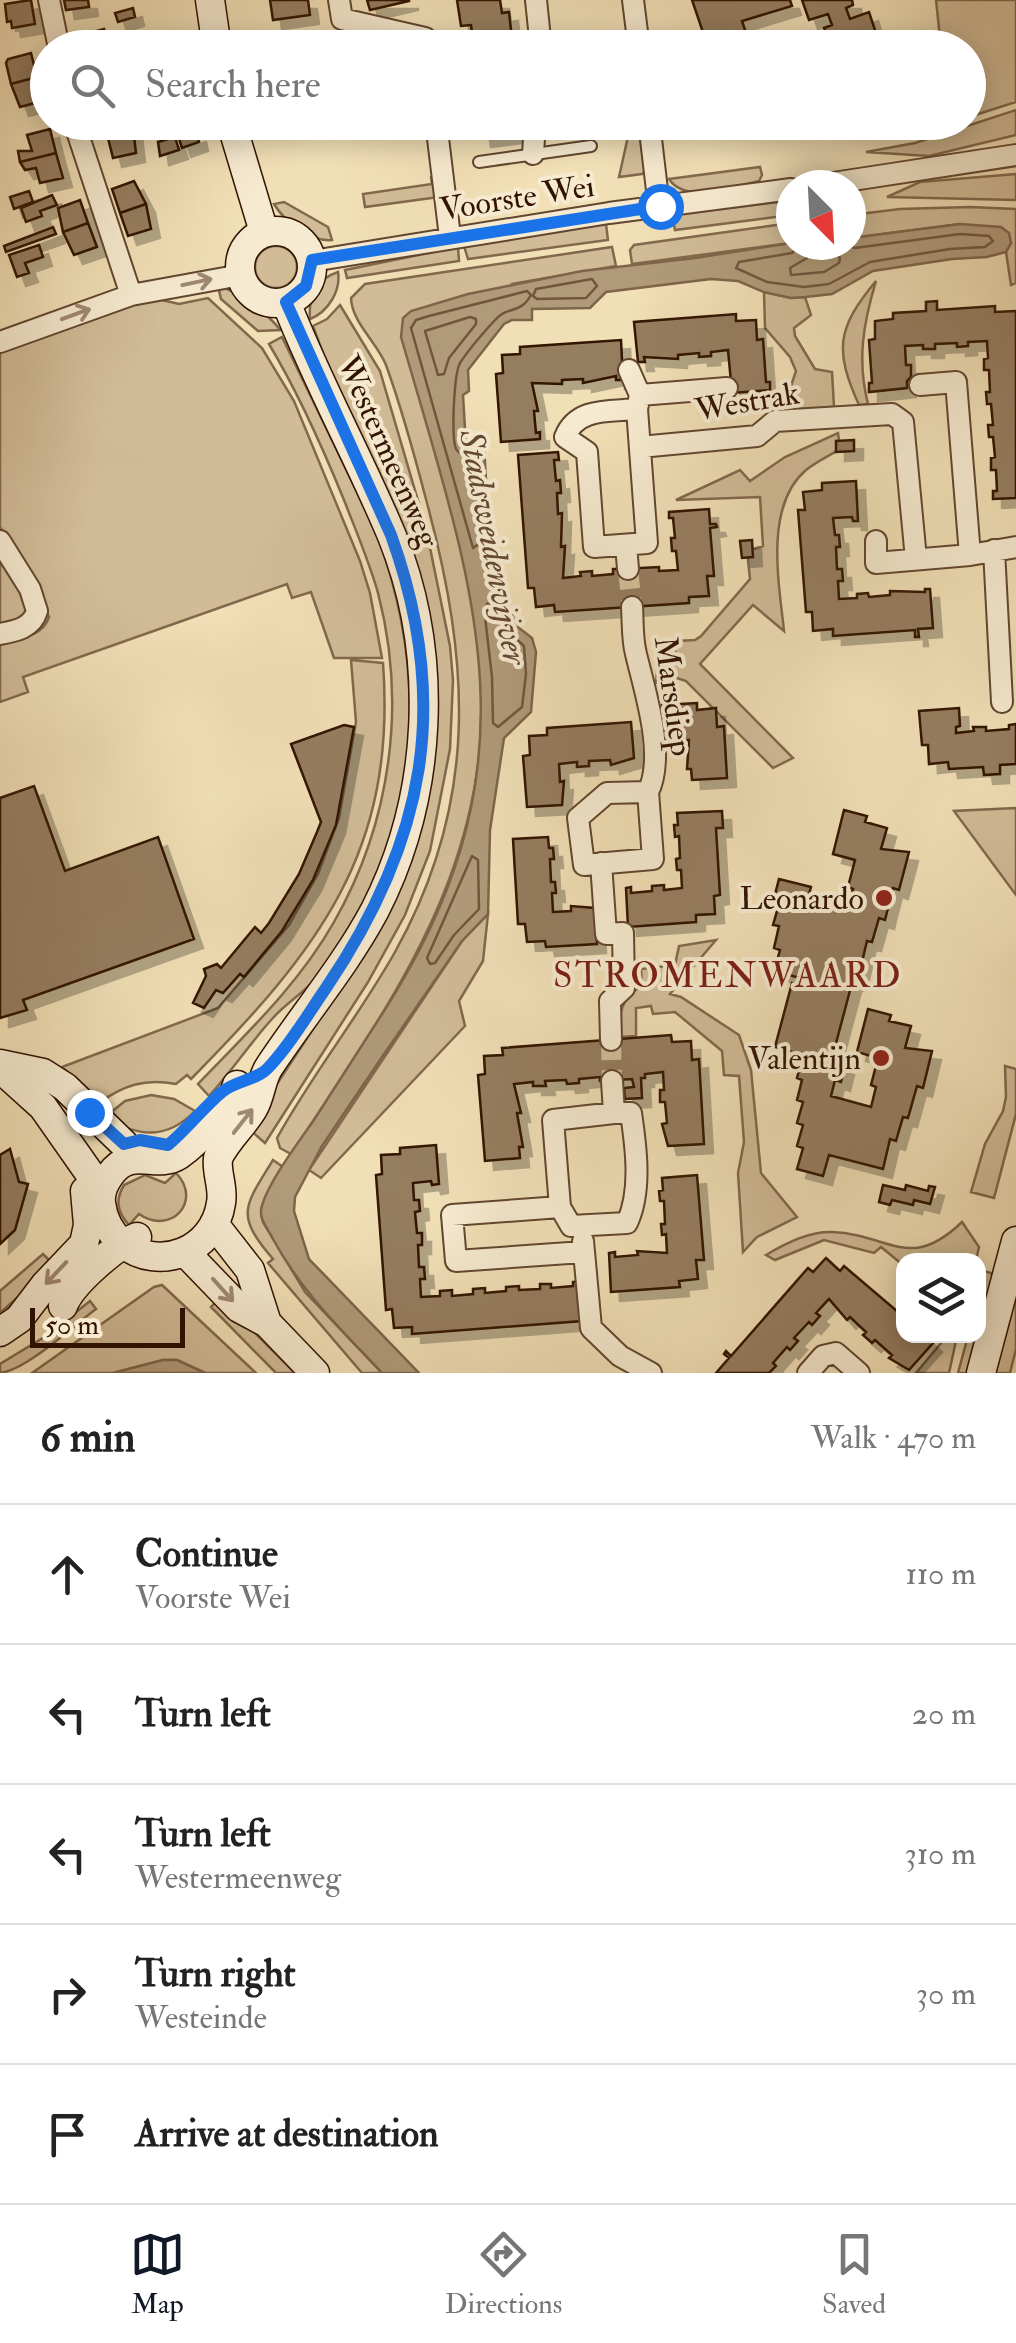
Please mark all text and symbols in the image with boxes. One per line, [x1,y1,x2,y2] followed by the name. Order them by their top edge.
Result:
[30,30,986,140] search box
[65,58,120,113] icon: search
[145,61,321,109] text: Search here
[437,166,597,230] street label: Voorste Wei
[776,170,866,260] north arrow
[638,184,684,230] route start
[180,272,212,291] one-way arrow
[60,304,92,322] one-way arrow
[328,348,449,555] street label: Westermeenweg
[691,373,802,431] street label: Westrak
[448,425,538,670] water label: Stadsweidenvijver
[645,634,701,759] street label: Marsdiep
[739,879,864,919] place label: Leonardo
[873,887,895,909] marker: Leonardo
[553,954,903,998] district label: STROMENWAARD
[747,1039,861,1079] place label: Valentijn
[870,1047,892,1069] marker: Valentijn
[67,1090,113,1136] route end
[232,1108,254,1134] one-way arrow
[896,1253,986,1343] map controls
[896,1253,986,1343] button: layers
[45,1260,68,1285] one-way arrow
[212,1277,235,1302] one-way arrow
[30,1303,185,1348] scale bar
[45,1308,99,1343] text: 50 m
[40,1412,135,1464] text: 6 min
[811,1418,976,1458] text: Walk · 470 m
[135,1530,278,1578] text: Continue
[40,1547,95,1602] icon: ahead
[905,1554,976,1594] text: 110 m
[135,1578,291,1618] text: Voorste Wei
[40,1687,95,1742] icon: left
[135,1690,271,1738] text: Turn left
[912,1694,976,1734] text: 20 m
[135,1810,271,1858] text: Turn left
[40,1827,95,1882] icon: left
[905,1834,976,1874] text: 310 m
[135,1858,341,1898] text: Westermeenweg
[135,1950,296,1998] text: Turn right
[40,1967,95,2022] icon: right
[916,1974,976,2014] text: 30 m
[135,1998,267,2038] text: Westeinde
[40,2107,95,2162] icon: arrive
[135,2110,439,2158] text: Arrive at destination
[130,2227,185,2322] tab: Map
[445,2227,562,2322] tab: Directions
[822,2227,886,2322] tab: Saved

